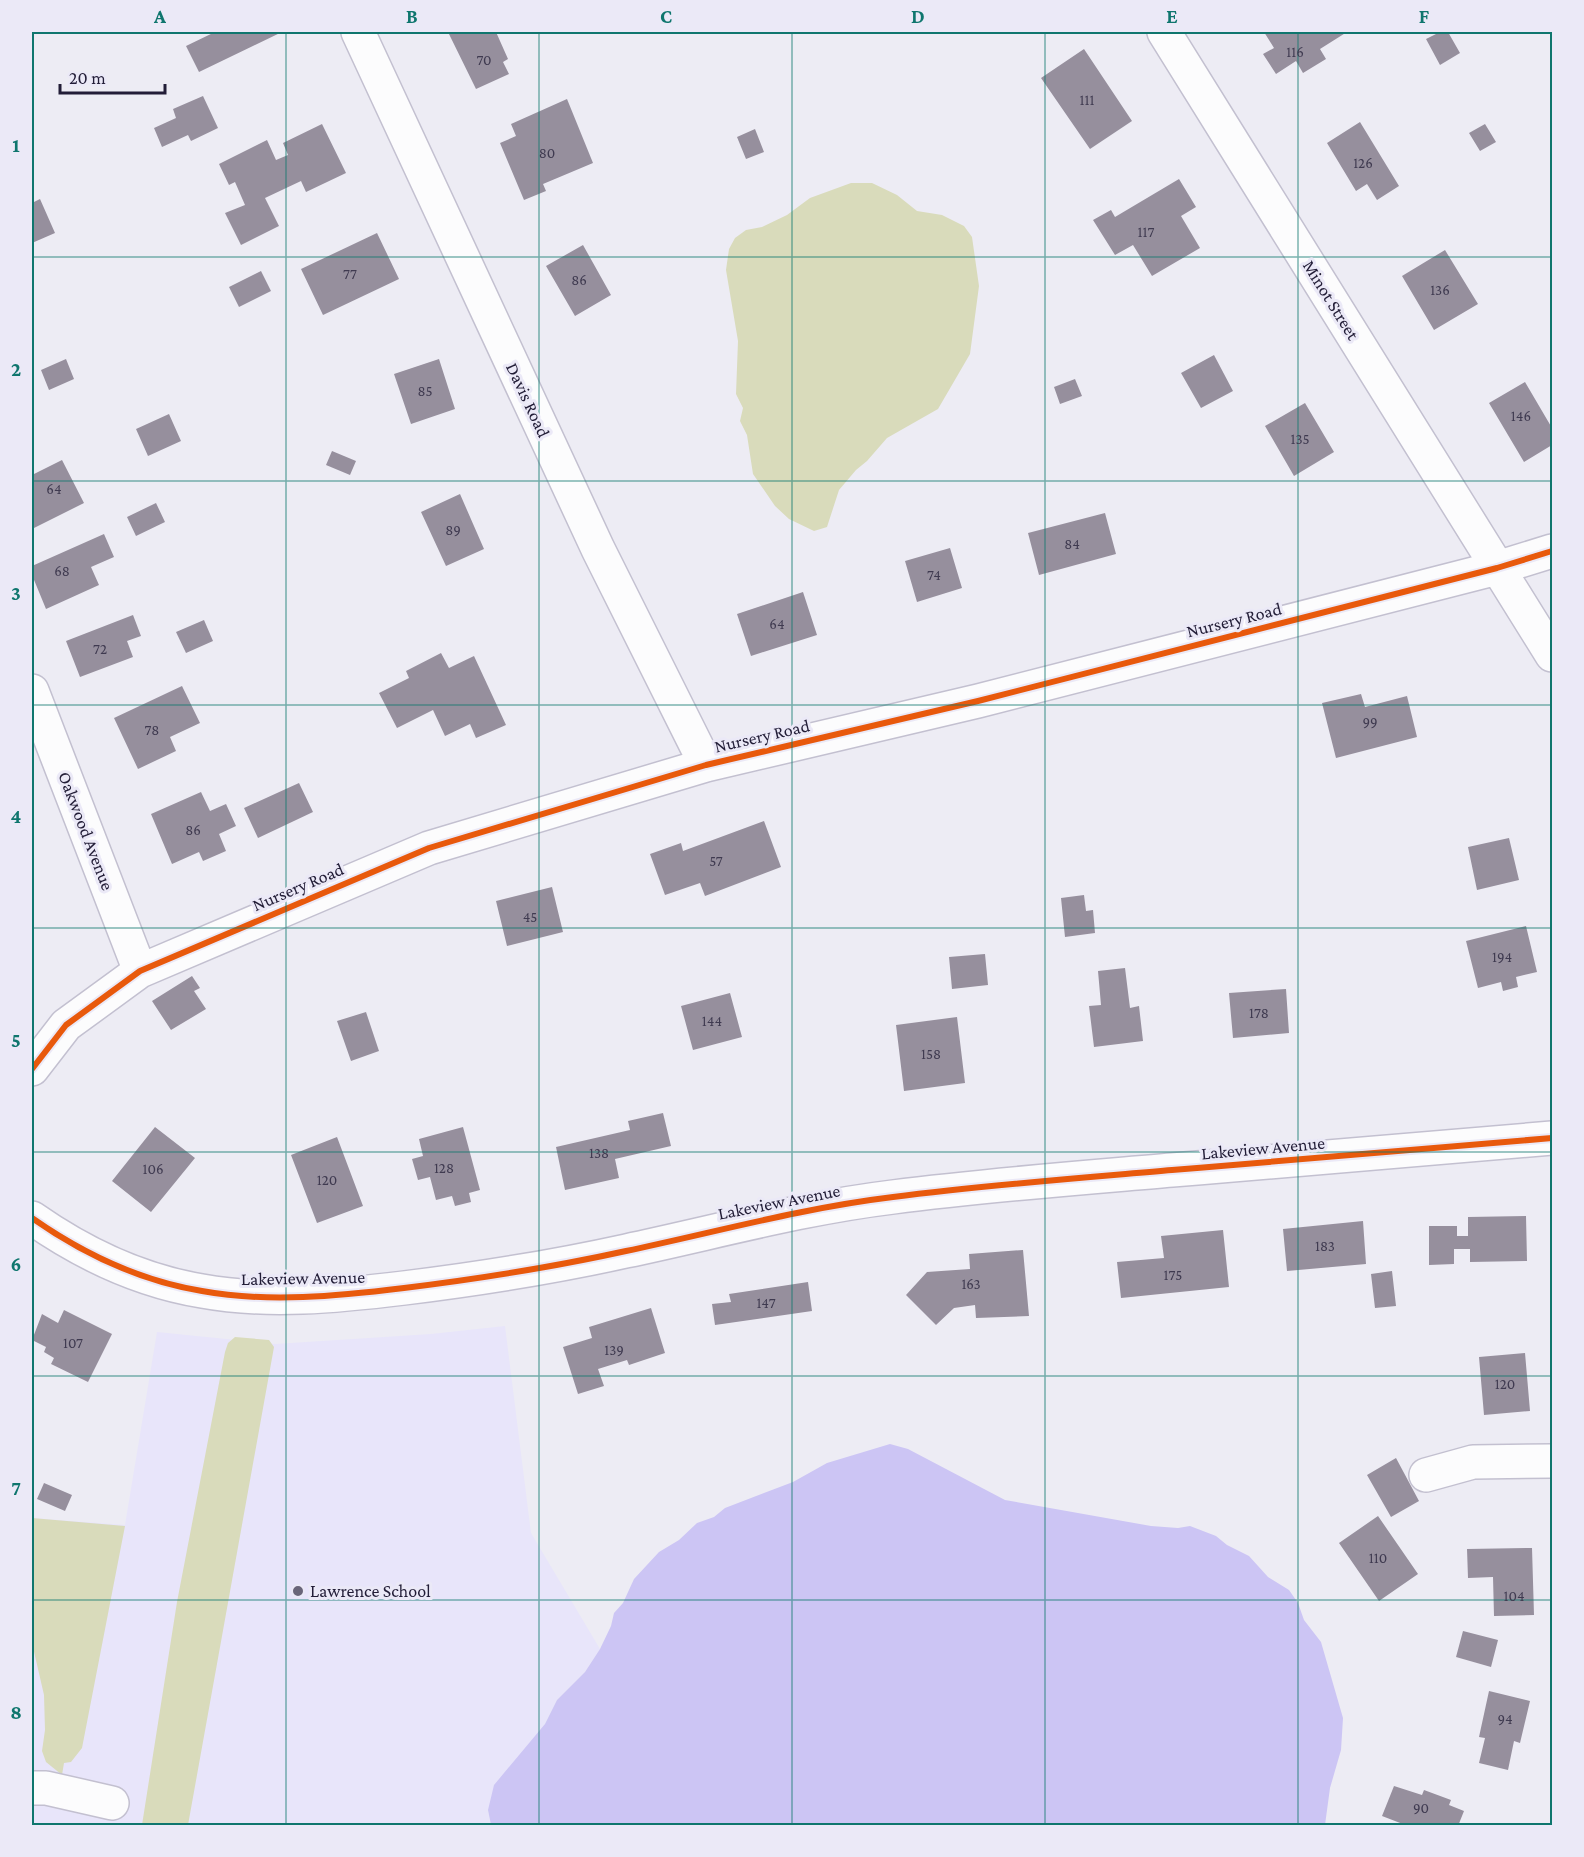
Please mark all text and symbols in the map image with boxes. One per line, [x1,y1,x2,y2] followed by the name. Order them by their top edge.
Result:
[153,5,167,27] text: A
[406,5,418,27] text: B
[660,5,672,27] text: C
[911,5,925,27] text: D
[1166,5,1178,27] text: E
[1419,5,1430,27] text: F
[1286,44,1304,60] house number: 116
[476,52,492,68] house number: 70
[60,57,165,95] scale bar
[69,68,106,88] text: 20 m
[1080,92,1094,108] house number: 111
[12,134,20,156] text: 1
[539,145,555,161] house number: 80
[1353,155,1373,171] house number: 126
[1138,224,1155,240] house number: 117
[1299,257,1364,344] street label: Minot Street
[343,266,357,282] house number: 77
[571,272,587,288] house number: 86
[1430,282,1450,298] house number: 136
[11,358,21,380] text: 2
[502,359,554,441] street label: Davis Road
[418,383,432,399] house number: 85
[1511,408,1531,424] house number: 146
[1290,431,1310,447] house number: 135
[46,481,62,497] house number: 64
[445,522,461,538] house number: 89
[1064,536,1080,552] house number: 84
[54,563,70,579] house number: 68
[927,567,941,583] house number: 74
[11,582,21,604] text: 3
[1184,598,1284,641] street label: Nursery Road
[769,616,785,632] house number: 64
[93,641,107,657] house number: 72
[1362,714,1378,730] house number: 99
[712,715,812,757] street label: Nursery Road
[145,722,159,738] house number: 78
[54,769,118,893] street label: Oakwood Avenue
[11,805,22,827] text: 4
[185,822,201,838] house number: 86
[709,853,723,869] house number: 57
[249,859,347,915] street label: Nursery Road
[523,909,537,925] house number: 45
[1492,949,1512,965] house number: 194
[1249,1005,1269,1021] house number: 178
[702,1013,722,1029] house number: 144
[11,1029,21,1051] text: 5
[921,1046,941,1062] house number: 158
[1200,1133,1326,1163] street label: Lakeview Avenue
[589,1145,609,1161] house number: 138
[434,1160,454,1176] house number: 128
[142,1161,164,1177] house number: 106
[317,1172,337,1188] house number: 120
[716,1180,842,1224] street label: Lakeview Avenue
[1315,1238,1335,1254] house number: 183
[11,1253,21,1275] text: 6
[241,1267,365,1289] street label: Lakeview Avenue
[1164,1267,1182,1283] house number: 175
[961,1276,981,1292] house number: 163
[756,1295,776,1311] house number: 147
[63,1335,83,1351] house number: 107
[604,1342,624,1358] house number: 139
[1495,1376,1515,1392] house number: 120
[11,1477,21,1499] text: 7
[1369,1550,1387,1566] house number: 110
[310,1581,431,1601] place label: Lawrence School
[291,1584,305,1598] marker: Lawrence School
[1503,1588,1525,1604] house number: 104
[10,1701,22,1723] text: 8
[1497,1711,1513,1727] house number: 94
[1413,1800,1429,1816] house number: 90

